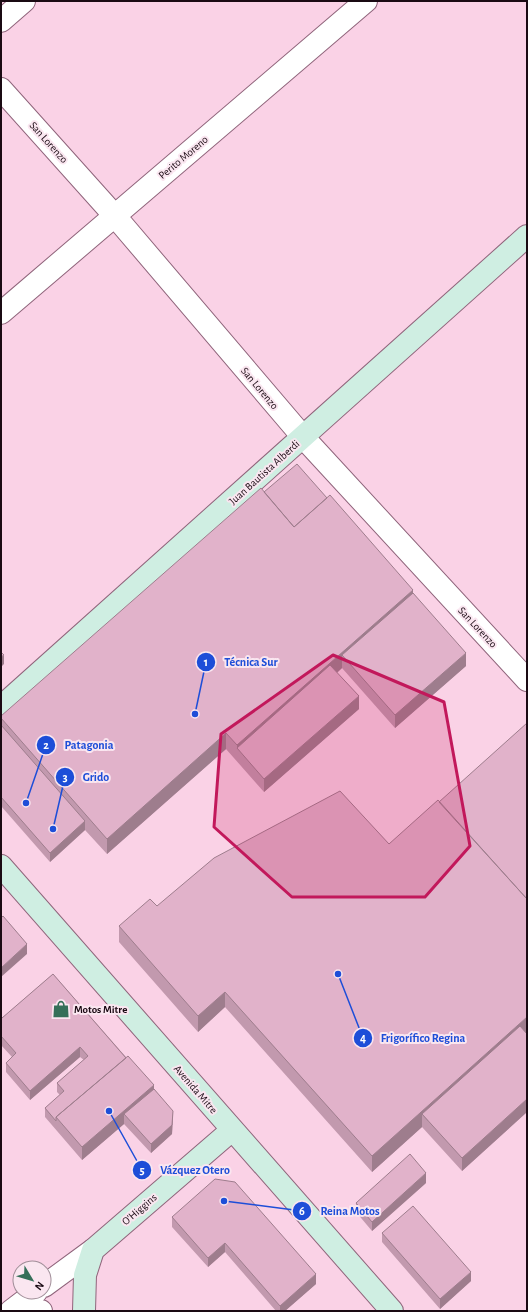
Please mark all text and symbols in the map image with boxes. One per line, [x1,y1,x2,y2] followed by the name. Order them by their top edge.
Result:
[27,120,70,165] street label: San Lorenzo
[157,134,210,181] street label: Perito Moreno
[239,365,280,411] street label: San Lorenzo
[227,438,302,507] street label: Juan Bautista Alberdi
[456,605,499,650] street label: San Lorenzo
[196,650,286,674] callout: Técnica Sur
[204,656,208,668] text: 1
[224,656,279,668] text: Técnica Sur
[36,733,121,757] callout: Patagonia
[43,739,49,751] text: 2
[64,739,114,751] text: Patagonia
[55,765,118,789] callout: Grido
[62,771,68,783] text: 3
[83,771,109,783] text: Grido
[51,999,71,1019] shop icon: Motos Mitre
[74,1004,127,1015] place label: Motos Mitre
[353,1026,473,1050] callout: Frigorífico Regina
[360,1032,366,1044] text: 4
[381,1032,466,1044] text: Frigorífico Regina
[172,1063,219,1116] street label: Avenida Mitre
[132,1158,238,1182] callout: Vázquez Otero
[139,1164,145,1176] text: 5
[160,1164,230,1176] text: Vázquez Otero
[120,1191,159,1227] street label: O'Higgins
[292,1199,387,1223] callout: Reina Motos
[299,1205,305,1217] text: 6
[320,1205,380,1217] text: Reina Motos
[12,1260,52,1300] north arrow
[33,1279,46,1292] text: N

